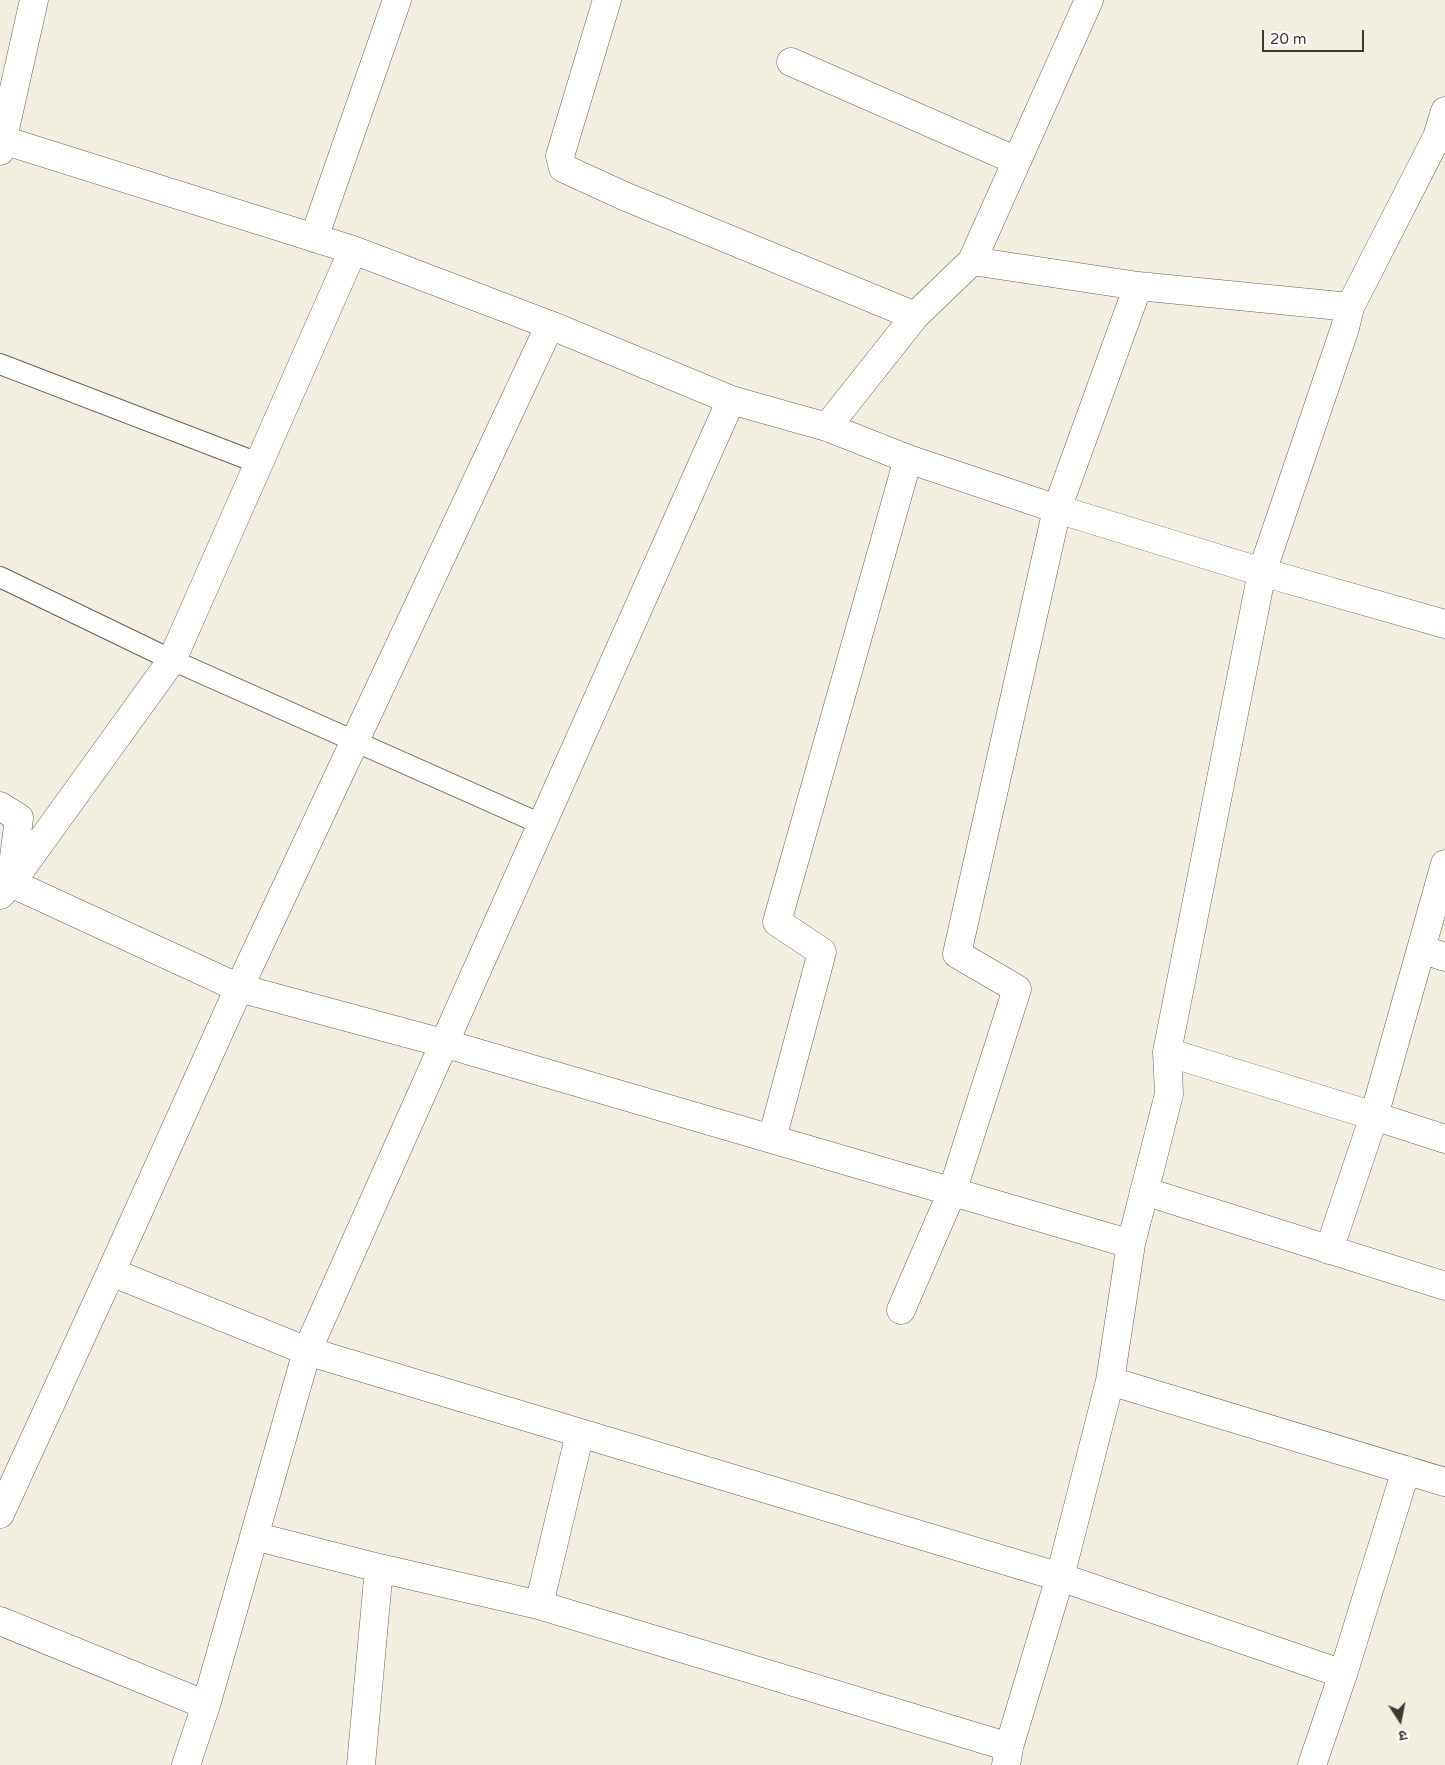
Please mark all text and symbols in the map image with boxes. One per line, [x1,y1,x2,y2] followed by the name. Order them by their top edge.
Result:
[1265,20,1368,52] scale bar
[1270,30,1307,48] text: 20 m
[1375,1695,1425,1745] north arrow
[1397,1726,1409,1744] text: उ

